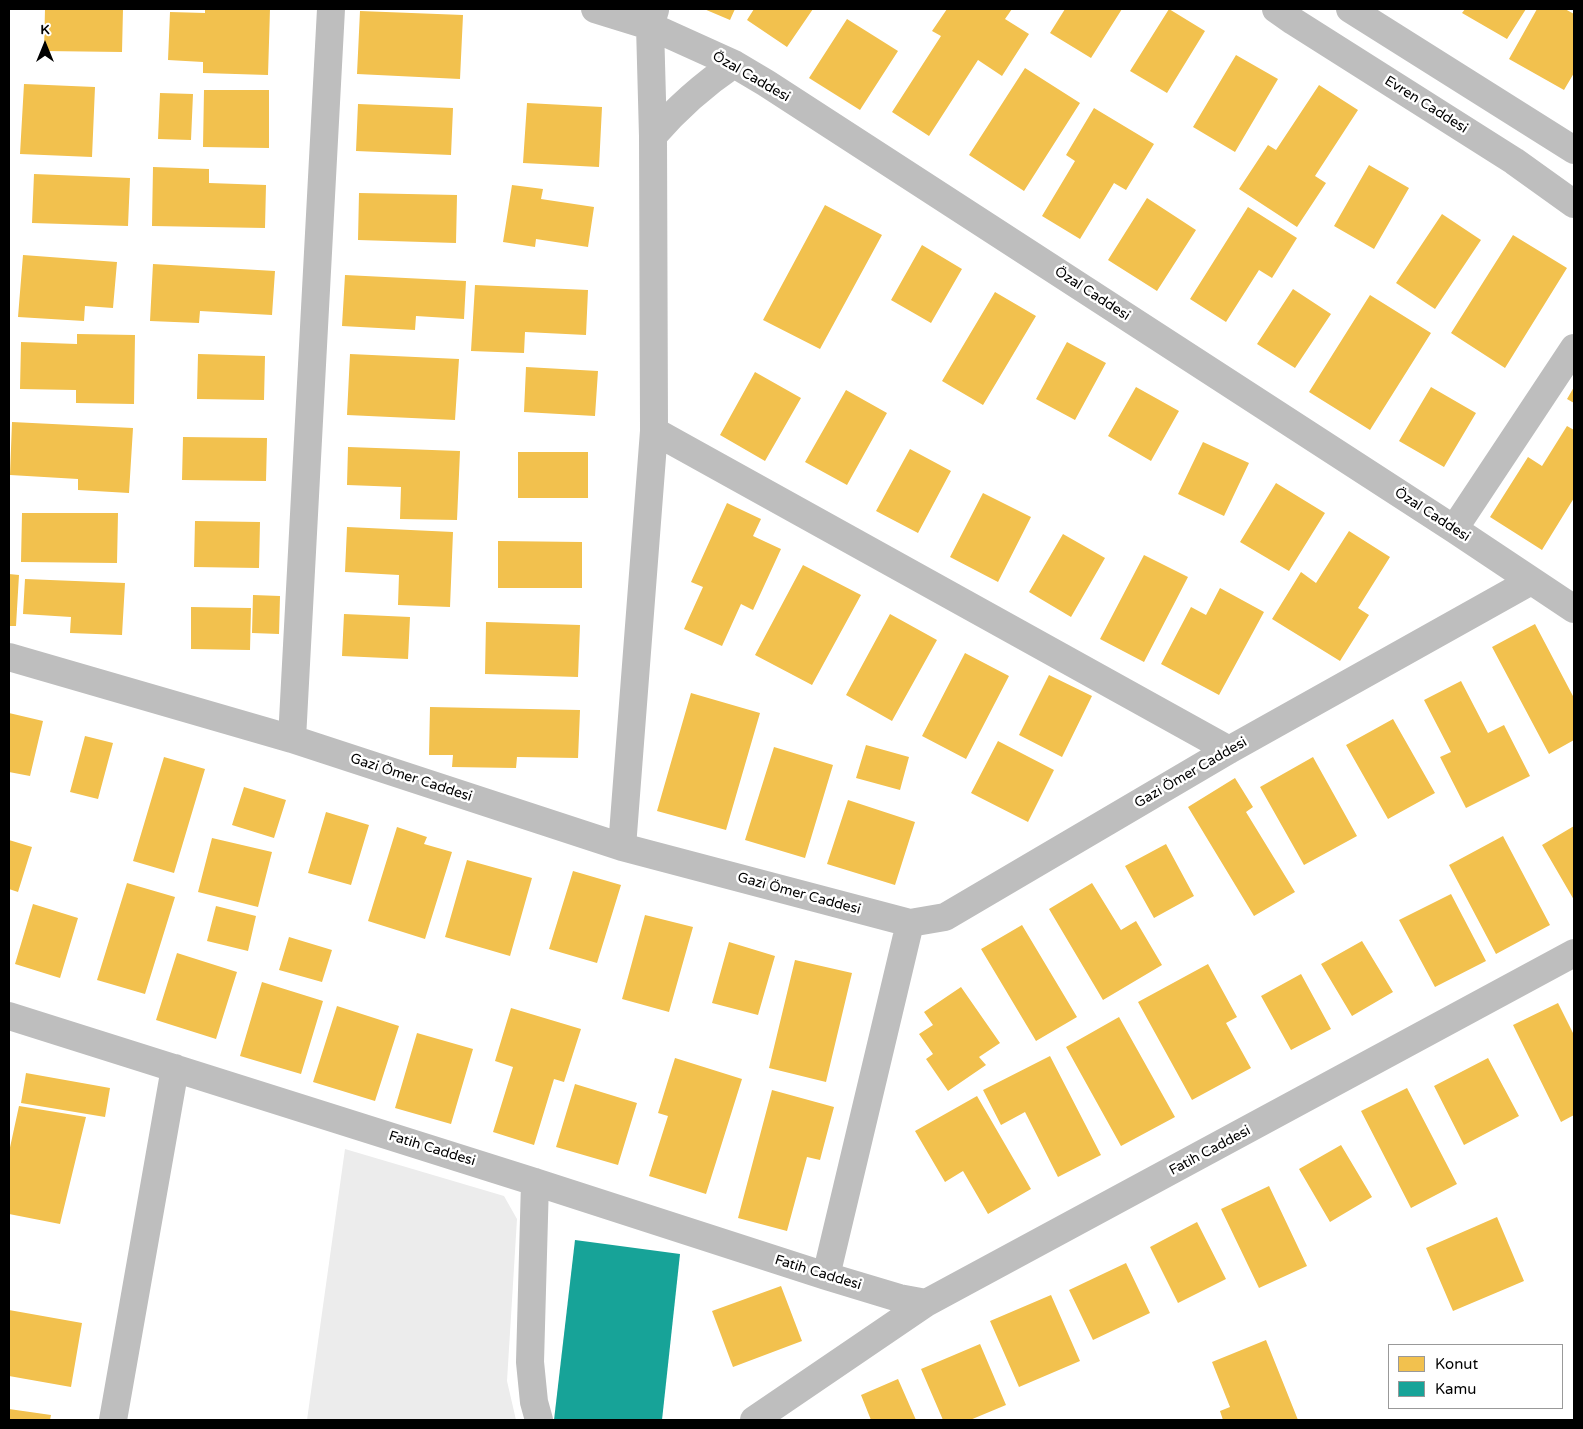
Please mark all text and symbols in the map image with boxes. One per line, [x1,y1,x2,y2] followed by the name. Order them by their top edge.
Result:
[20,20,70,70] north arrow
[40,21,50,38] text: K
[709,48,793,106] street label: Özal Caddesi
[1381,73,1471,137] street label: Evren Caddesi
[1051,263,1133,325] street label: Özal Caddesi
[1391,484,1473,546] street label: Özal Caddesi
[1132,734,1250,812] street label: Gazi Ömer Caddesi
[348,750,474,806] street label: Gazi Ömer Caddesi
[735,869,863,919] street label: Gazi Ömer Caddesi
[1167,1123,1253,1179] street label: Fatih Caddesi
[387,1128,477,1170] street label: Fatih Caddesi
[773,1252,863,1294] street label: Fatih Caddesi
[1388,1344,1563,1409] legend
[1435,1355,1478,1373] text: Konut
[1435,1380,1476,1398] text: Kamu

